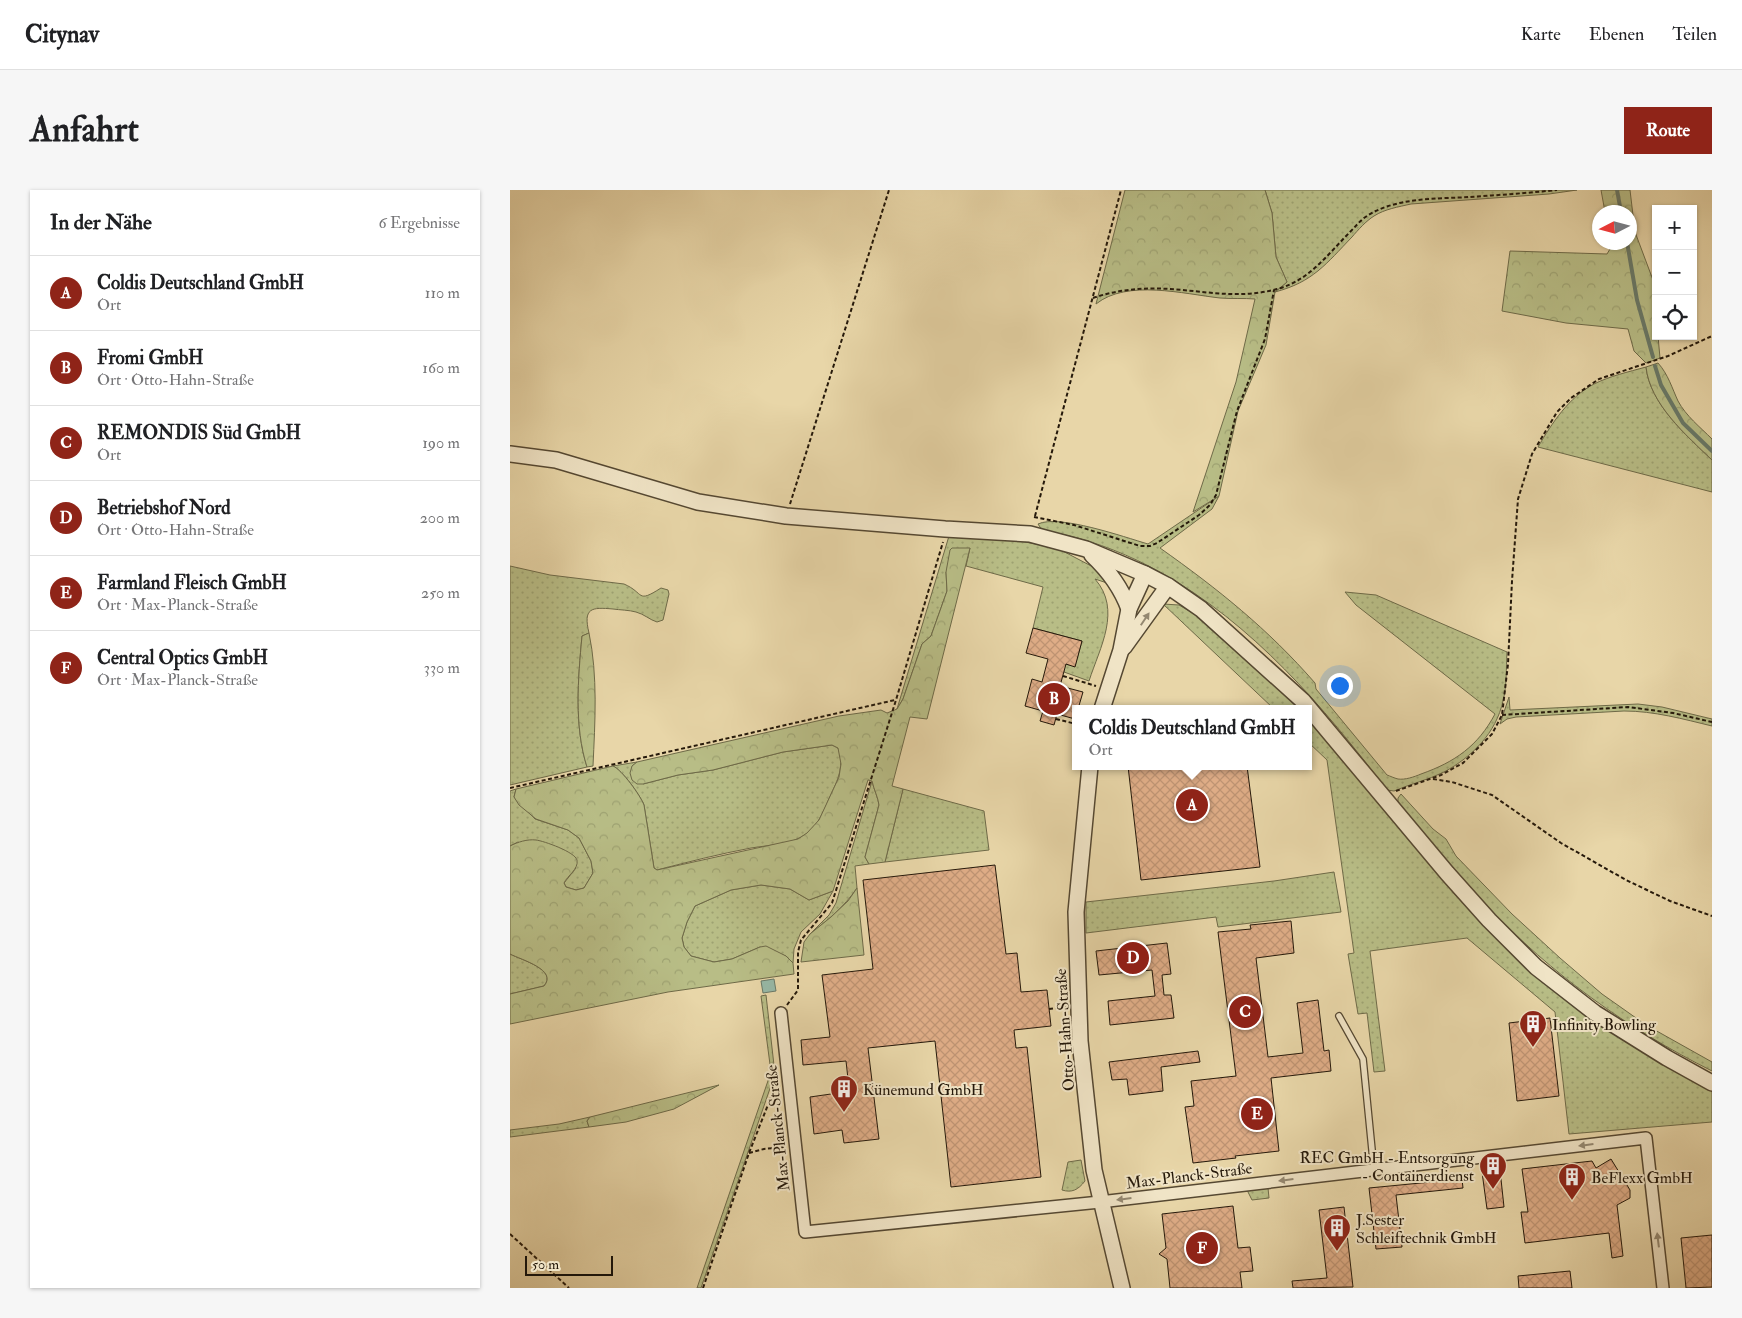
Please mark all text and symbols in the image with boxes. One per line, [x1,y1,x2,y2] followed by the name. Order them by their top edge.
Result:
[25,19,99,50] text: Citynav
[1521,23,1561,46] text: Karte
[1589,23,1644,46] text: Ebenen
[1672,23,1717,46] text: Teilen
[1624,107,1712,154] button: Route
[30,108,139,152] text: Anfahrt
[1592,205,1637,250] north arrow
[1652,205,1697,340] map controls
[1652,205,1697,250] button: +
[50,209,152,236] text: In der Nähe
[379,213,460,233] text: 6 Ergebnisse
[1652,250,1697,295] button: −
[97,271,304,295] text: Coldis Deutschland GmbH
[61,283,71,303] text: A
[425,283,460,303] text: 110 m
[97,295,121,315] text: Ort
[1652,295,1697,340] button: locate
[97,346,204,370] text: Fromi GmbH
[61,358,71,378] text: B
[422,358,460,378] text: 160 m
[97,370,254,390] text: Ort · Otto-Hahn-Straße
[97,421,301,445] text: REMONDIS Süd GmbH
[60,433,72,453] text: C
[422,433,460,453] text: 190 m
[97,445,121,465] text: Ort
[97,496,231,520] text: Betriebshof Nord
[59,508,73,528] text: D
[420,508,460,528] text: 200 m
[97,520,254,540] text: Ort · Otto-Hahn-Straße
[97,571,287,595] text: Farmland Fleisch GmbH
[60,583,72,603] text: E
[421,583,460,603] text: 250 m
[97,595,258,615] text: Ort · Max-Planck-Straße
[1140,612,1150,625] one-way arrow
[97,646,268,670] text: Central Optics GmbH
[61,658,71,678] text: F
[424,658,460,678] text: 330 m
[97,670,258,690] text: Ort · Max-Planck-Straße
[1327,673,1353,699] your location
[1038,680,1070,718] pin: B
[1072,705,1312,770] popup
[1088,716,1296,740] text: Coldis Deutschland GmbH
[1088,740,1113,760] text: Ort
[1176,786,1208,824] pin: A
[1117,939,1149,977] pin: D
[1051,968,1079,1092] street label: Otto-Hahn-Straße
[1229,993,1261,1031] pin: C
[1518,1009,1548,1048] building icon: Infinity Bowling
[1552,1015,1657,1035] place label: Infinity Bowling
[761,1063,795,1192] street label: Max-Planck-Straße
[829,1074,859,1113] building icon: Künemund GmbH
[863,1080,984,1100] place label: Künemund GmbH
[1241,1095,1273,1133] pin: E
[1578,1141,1594,1149] one-way arrow
[1300,1148,1475,1186] place label: REC GmbH - Entsorgung - Containerdienst
[1478,1151,1508,1190] building icon: REC GmbH - Entsorgung - Containerdienst
[1125,1158,1254,1194] street label: Max-Planck-Straße
[1557,1162,1587,1201] building icon: BeFlexx GmbH
[1591,1168,1693,1188] place label: BeFlexx GmbH
[1277,1176,1293,1184] one-way arrow
[1116,1195,1132,1203] one-way arrow
[1355,1210,1497,1248] place label: J.Sester Schleiftechnik GmbH
[1322,1213,1352,1252] building icon: J.Sester Schleiftechnik GmbH
[1186,1229,1218,1267] pin: F
[1654,1231,1662,1247] one-way arrow
[525,1253,612,1276] scale bar
[532,1256,559,1273] text: 50 m

